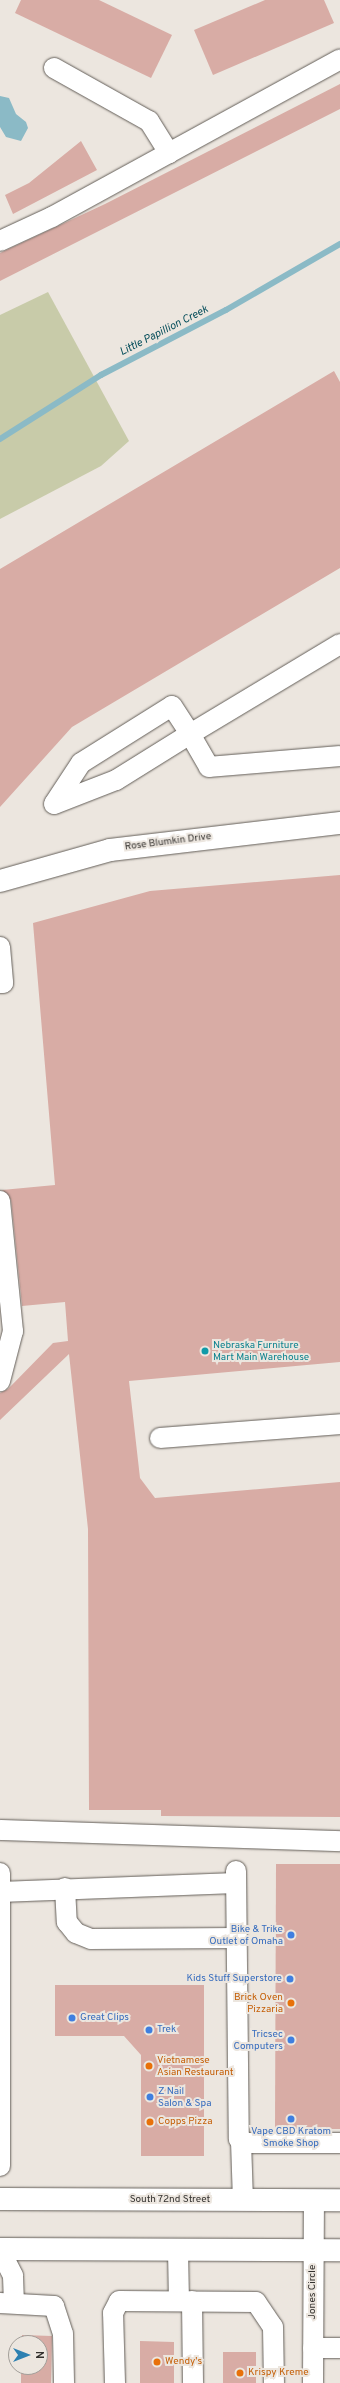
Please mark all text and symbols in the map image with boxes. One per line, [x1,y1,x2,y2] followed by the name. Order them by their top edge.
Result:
[117,303,211,359] water label: Little Papillion Creek
[124,831,212,853] street label: Rose Blumkin Drive
[213,1339,309,1362] place label: Nebraska Furniture Mart Main Warehouse
[200,1346,210,1356] marker: Nebraska Furniture Mart Main Warehouse
[209,1923,283,1946] place label: Bike & Trike Outlet of Omaha
[286,1930,296,1940] marker: Bike & Trike Outlet of Omaha
[186,1973,282,1985] place label: Kids Stuff Superstore
[285,1974,295,1984] marker: Kids Stuff Superstore
[234,1991,283,2014] place label: Brick Oven Pizzaria
[286,1998,296,2008] marker: Brick Oven Pizzaria
[80,2012,129,2024] place label: Great Clips
[67,2013,77,2023] marker: Great Clips
[157,2024,176,2036] place label: Trek
[144,2025,154,2035] marker: Trek
[233,2028,283,2052] place label: Tricsec Computers
[286,2035,296,2045] marker: Tricsec Computers
[157,2054,234,2078] place label: Vietnamese Asian Restaurant
[144,2061,154,2071] marker: Vietnamese Asian Restaurant
[158,2085,212,2108] place label: Z Nail Salon & Spa
[145,2092,155,2102] marker: Z Nail Salon & Spa
[286,2114,296,2124] marker: Vape CBD Kratom Smoke Shop
[158,2116,212,2128] place label: Copps Pizza
[145,2117,155,2127] marker: Copps Pizza
[251,2125,331,2148] place label: Vape CBD Kratom Smoke Shop
[129,2194,211,2206] street label: South 72nd Street
[307,2265,319,2319] street label: Jones Circle
[8,2335,48,2375] north arrow
[32,2351,46,2359] text: N
[165,2356,202,2368] place label: Wendy's
[152,2357,162,2367] marker: Wendy's
[248,2367,309,2379] place label: Krispy Kreme
[235,2368,245,2378] marker: Krispy Kreme

